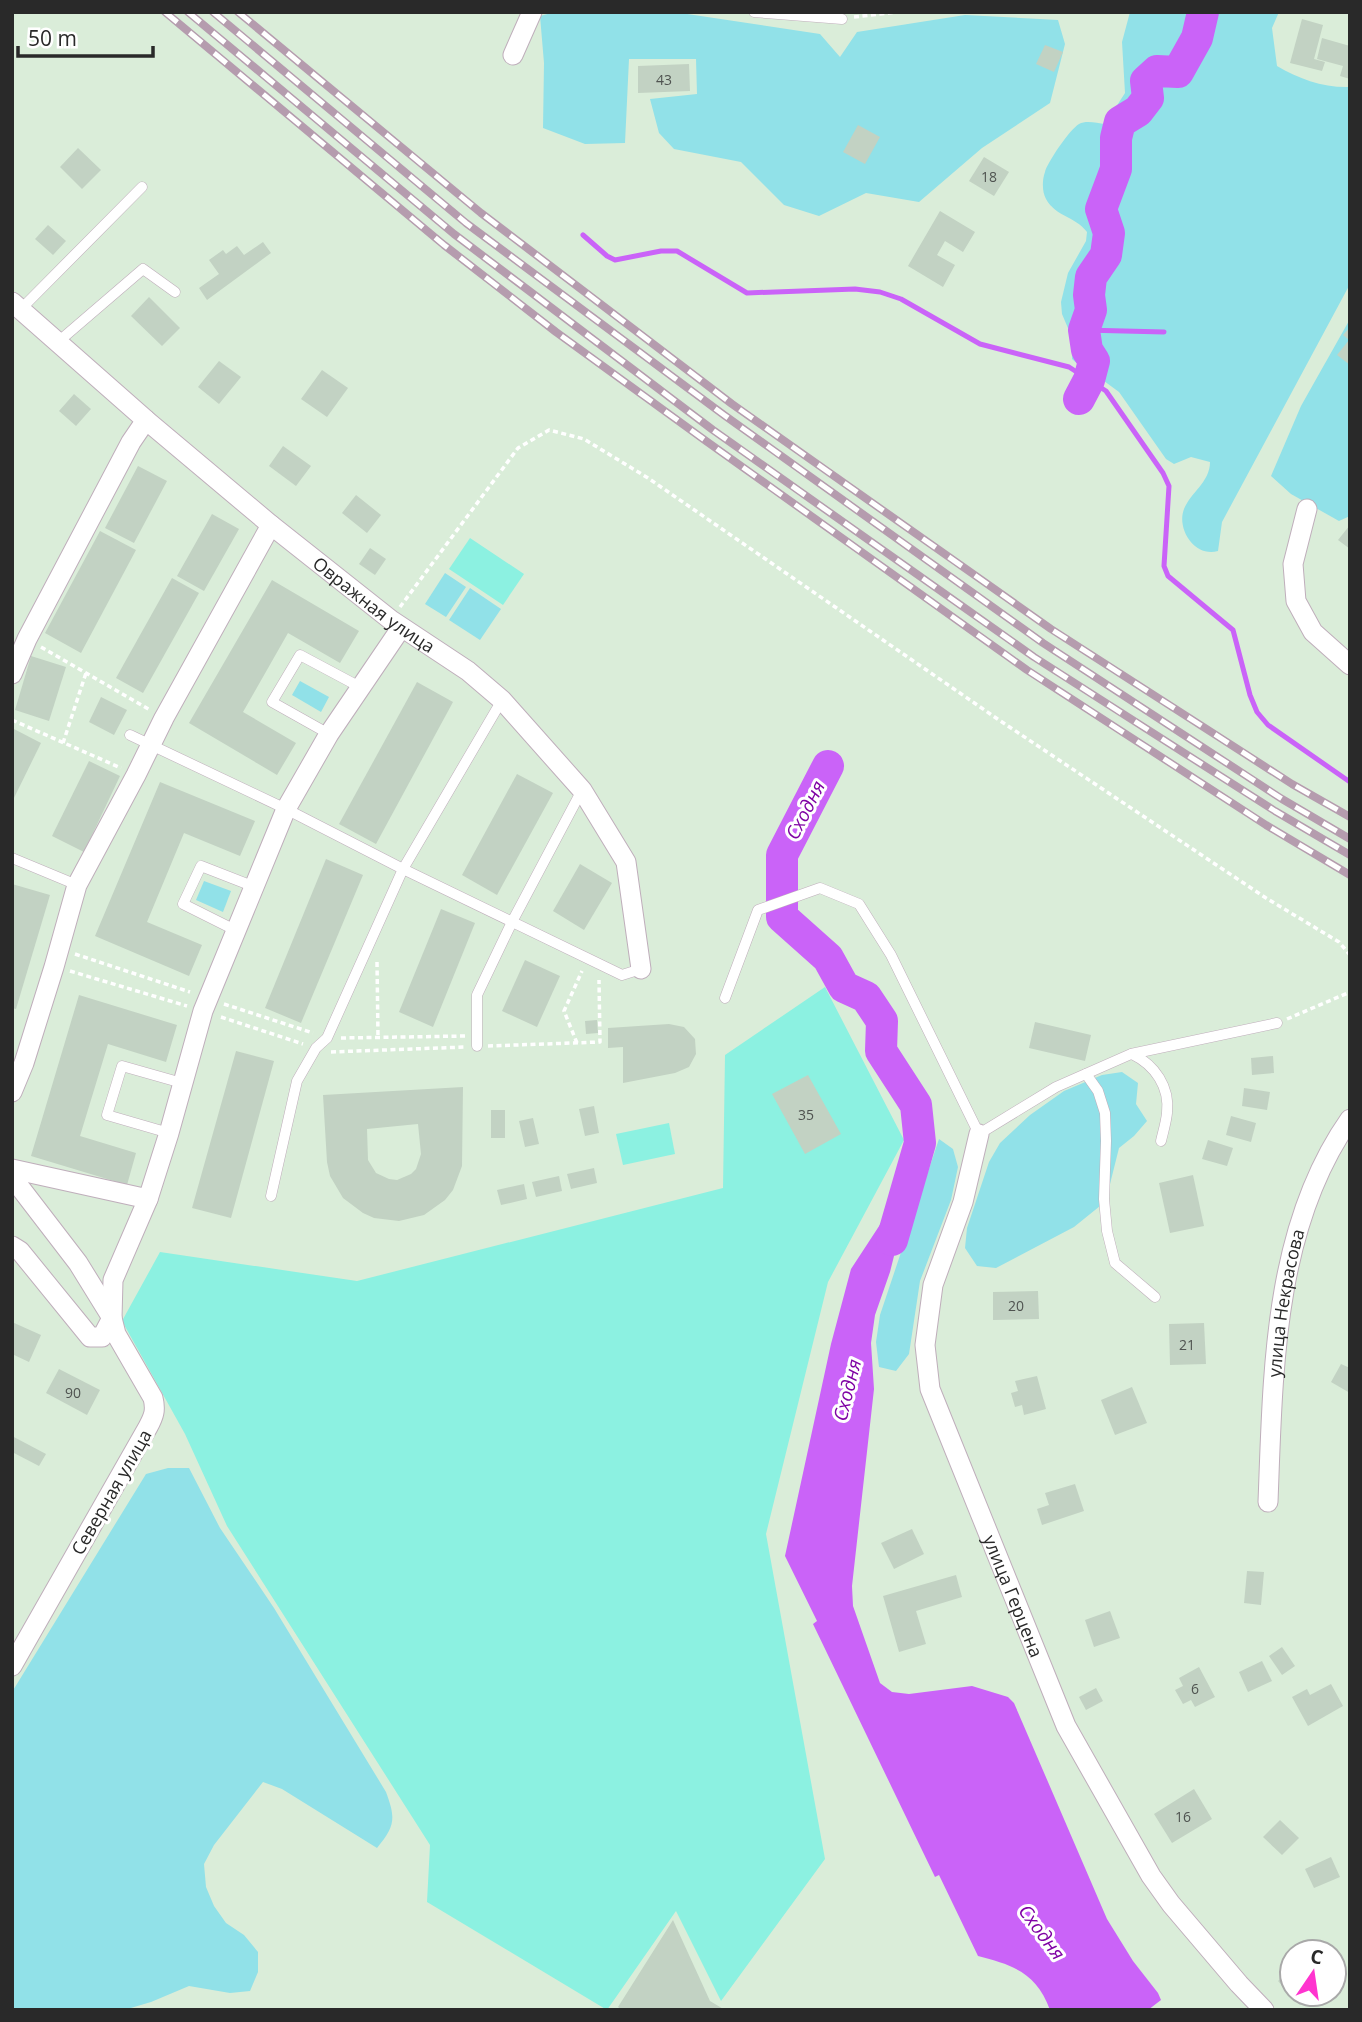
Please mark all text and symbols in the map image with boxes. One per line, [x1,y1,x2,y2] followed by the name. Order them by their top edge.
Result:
[18,14,152,58] scale bar
[28,24,77,52] text: 50 m
[656,70,672,89] house number: 43
[981,167,997,186] house number: 18
[308,551,440,658] street label: Овражная улица
[779,776,831,844] water label: Сходня
[798,1105,814,1124] house number: 35
[1262,1226,1310,1378] street label: улица Некрасова
[1008,1296,1024,1315] house number: 20
[1179,1335,1195,1354] house number: 21
[827,1356,867,1424] water label: Сходня
[65,1383,81,1402] house number: 90
[65,1425,157,1559] street label: Северная улица
[978,1531,1049,1661] street label: улица Герцена
[1191,1679,1199,1698] house number: 6
[1175,1807,1191,1826] house number: 16
[1013,1899,1071,1965] water label: Сходня
[1278,1938,1348,2008] north arrow
[1308,1942,1326,1970] text: С

